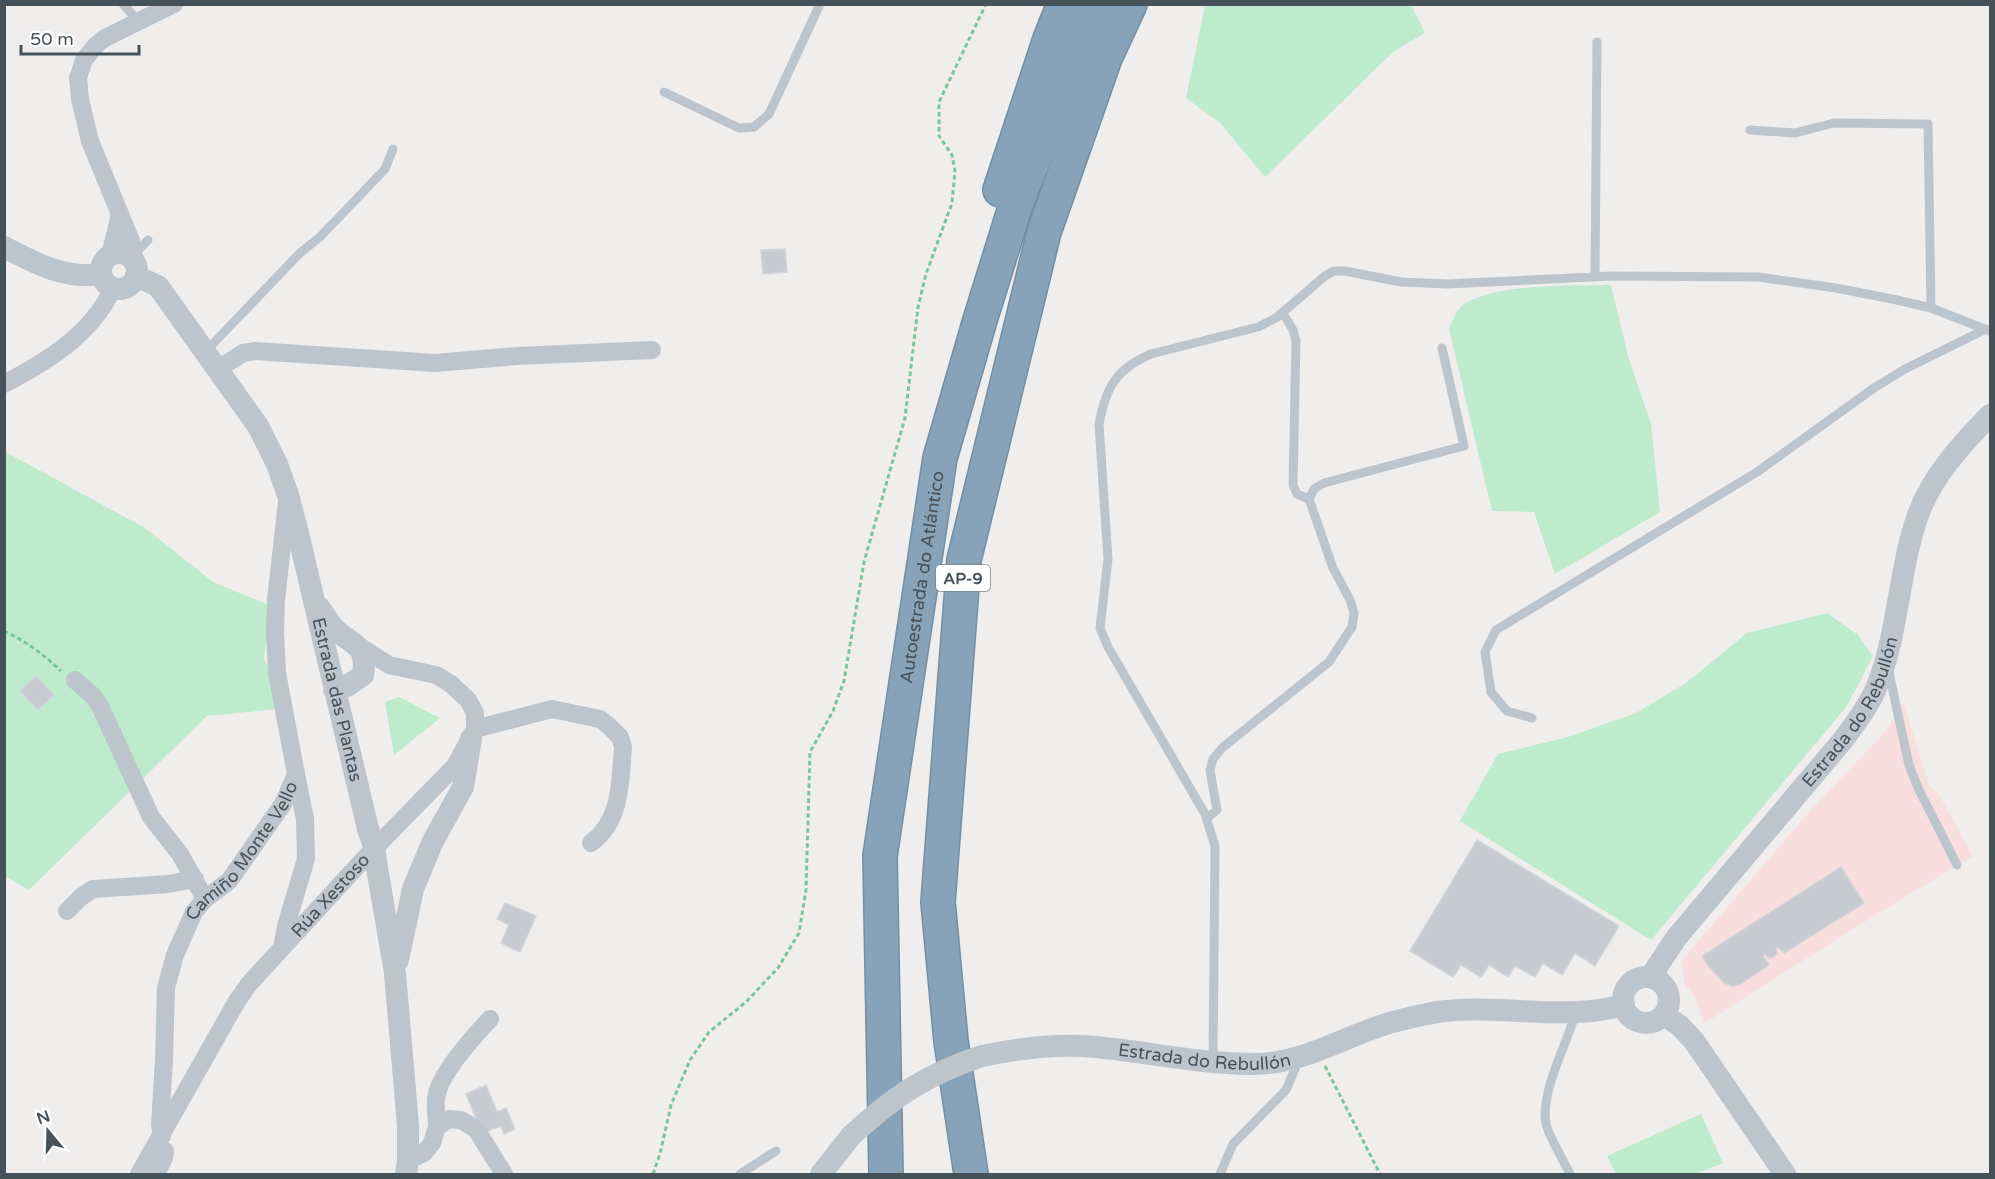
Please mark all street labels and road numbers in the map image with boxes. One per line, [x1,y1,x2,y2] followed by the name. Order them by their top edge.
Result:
[895,469,949,685] street label: Autoestrada do Atlántico
[936,565,990,591] road number: AP-9
[307,615,367,784] street label: Estrada das Plantas
[1797,635,1902,792] street label: Estrada do Rebullón
[181,778,302,924] street label: Camiño Monte Vello
[286,849,374,942] street label: Rúa Xestoso
[1117,1039,1293,1075] street label: Estrada do Rebullón

